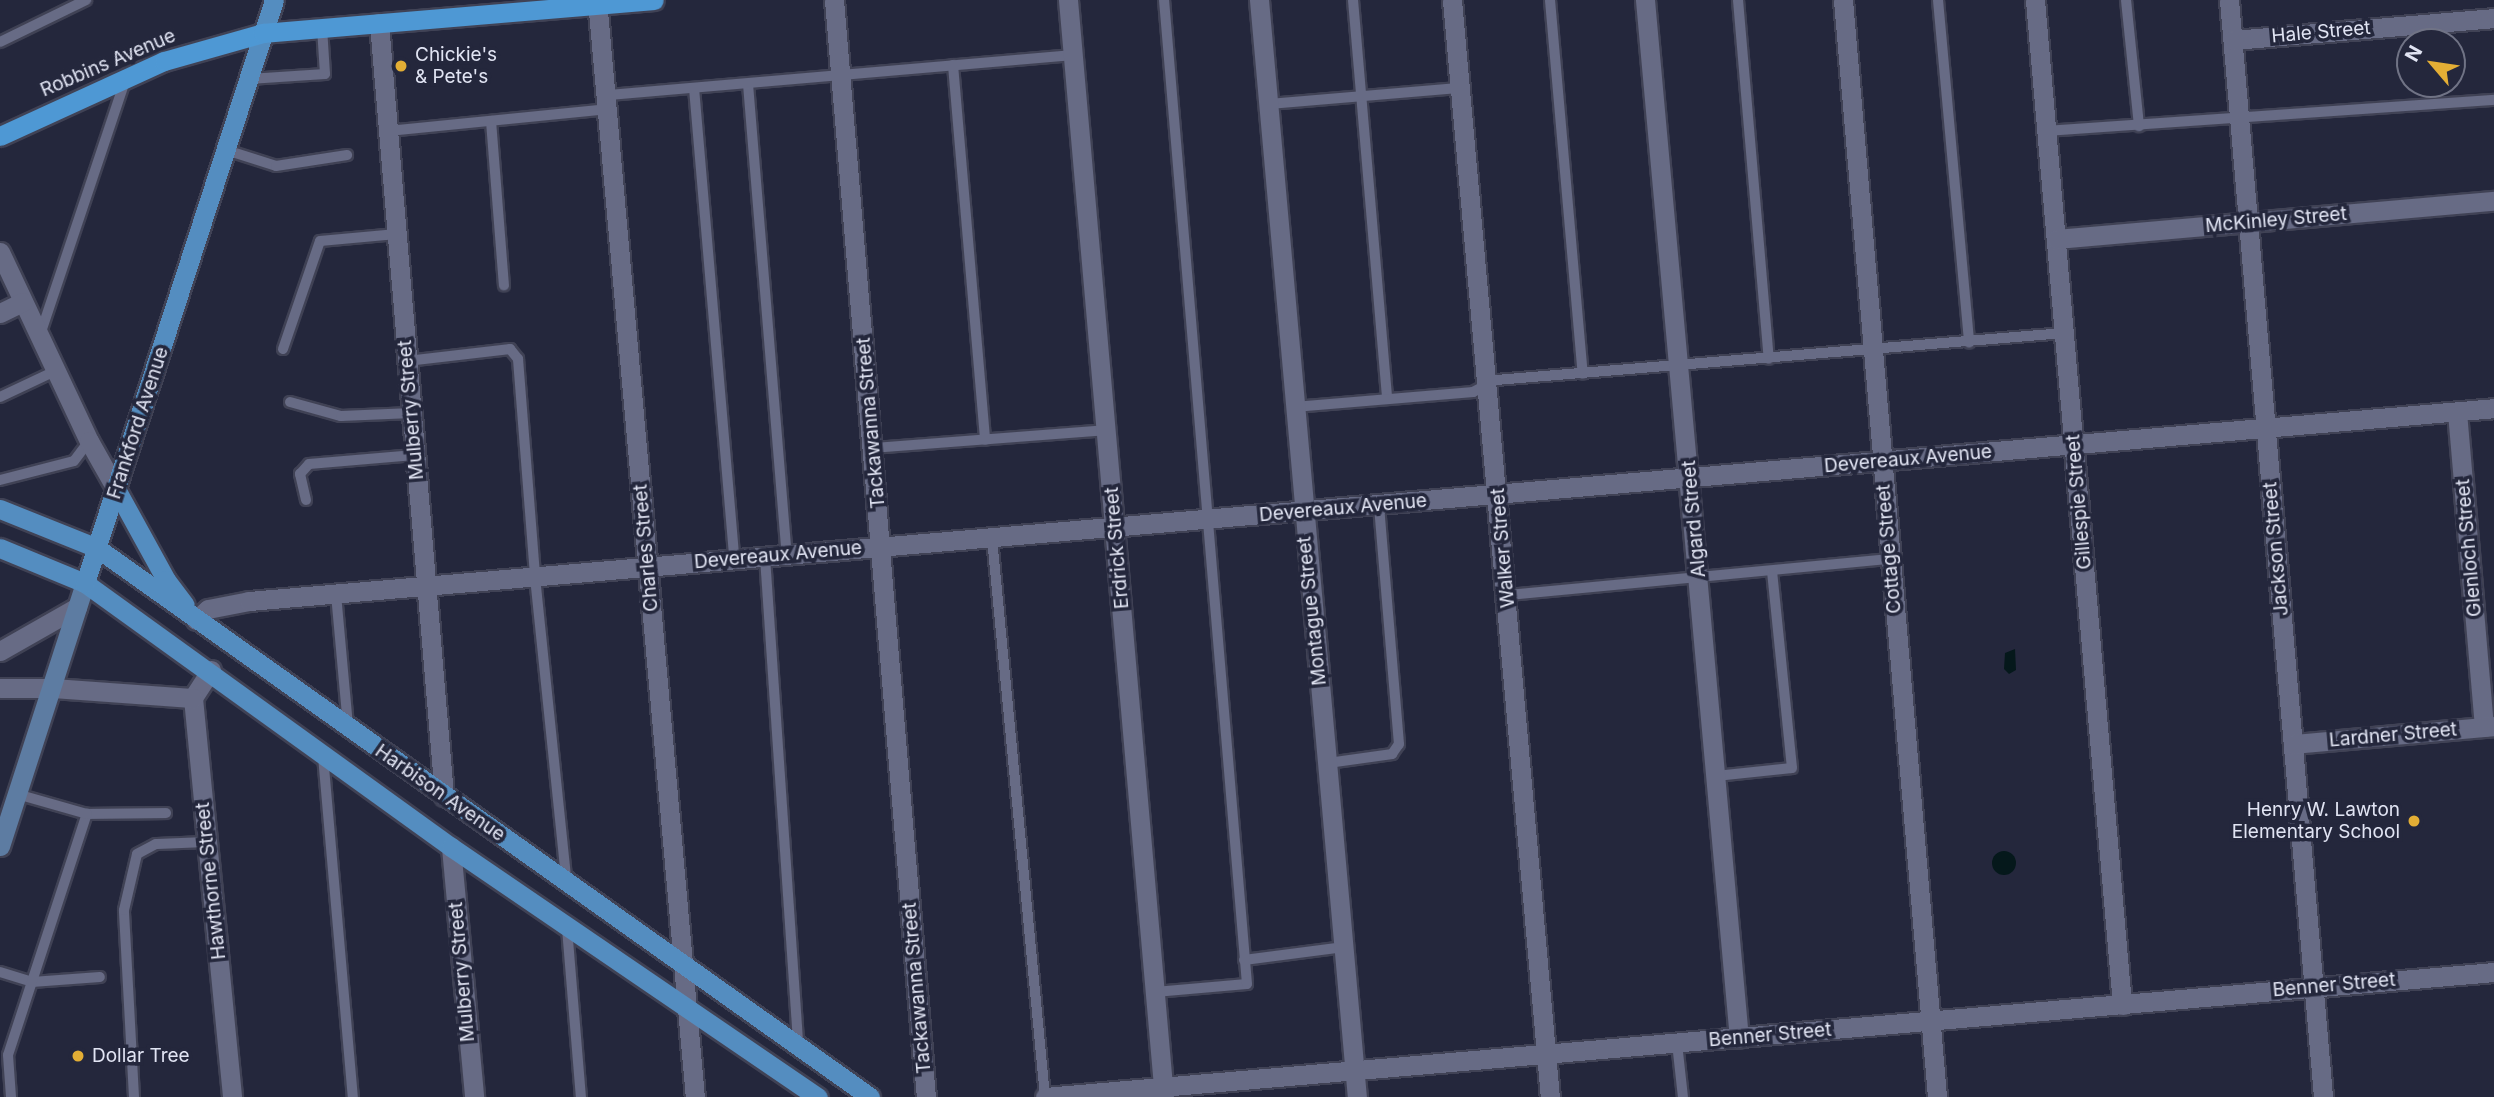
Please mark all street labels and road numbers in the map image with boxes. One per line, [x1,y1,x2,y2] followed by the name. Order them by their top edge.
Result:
[2270,16,2372,48] street label: Hale Street
[37,24,179,102] street label: Robbins Avenue
[2204,202,2348,238] street label: McKinley Street
[852,336,890,510] street label: Tackawanna Street
[394,339,428,481] street label: Mulberry Street
[103,344,173,502] street label: Frankford Avenue
[2062,434,2096,570] street label: Gillespie Street
[1823,440,1993,478] street label: Devereaux Avenue
[1678,459,1710,579] street label: Algard Street
[2452,478,2486,618] street label: Glenloch Street
[2259,481,2293,617] street label: Jackson Street
[629,483,663,613] street label: Charles Street
[1872,483,1906,615] street label: Cottage Street
[1100,486,1134,610] street label: Erdrick Street
[1486,487,1520,609] street label: Walker Street
[1258,489,1428,527] street label: Devereaux Avenue
[1293,535,1331,687] street label: Montague Street
[693,536,863,574] street label: Devereaux Avenue
[2328,718,2458,752] street label: Lardner Street
[371,740,509,846] street label: Harbison Avenue
[191,801,231,961] street label: Hawthorne Street
[445,901,479,1043] street label: Mulberry Street
[898,901,936,1075] street label: Tackawanna Street
[2272,968,2396,1002] street label: Benner Street
[1708,1018,1832,1052] street label: Benner Street

